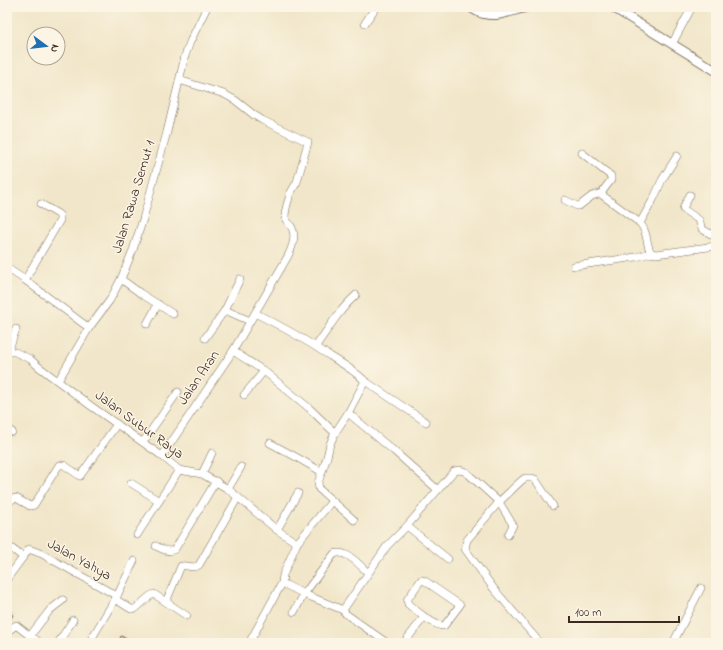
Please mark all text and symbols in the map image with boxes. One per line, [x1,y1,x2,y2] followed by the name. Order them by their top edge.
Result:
[26,26,66,66] north arrow
[46,43,63,54] text: N
[107,137,161,256] street label: Jalan Rawa Semut 1
[173,346,225,410] street label: Jalan Aran
[90,385,188,465] street label: Jalan Subur Raya
[43,534,115,587] street label: Jalan Yahya
[569,598,679,624] scale bar
[575,604,602,622] text: 100 m

